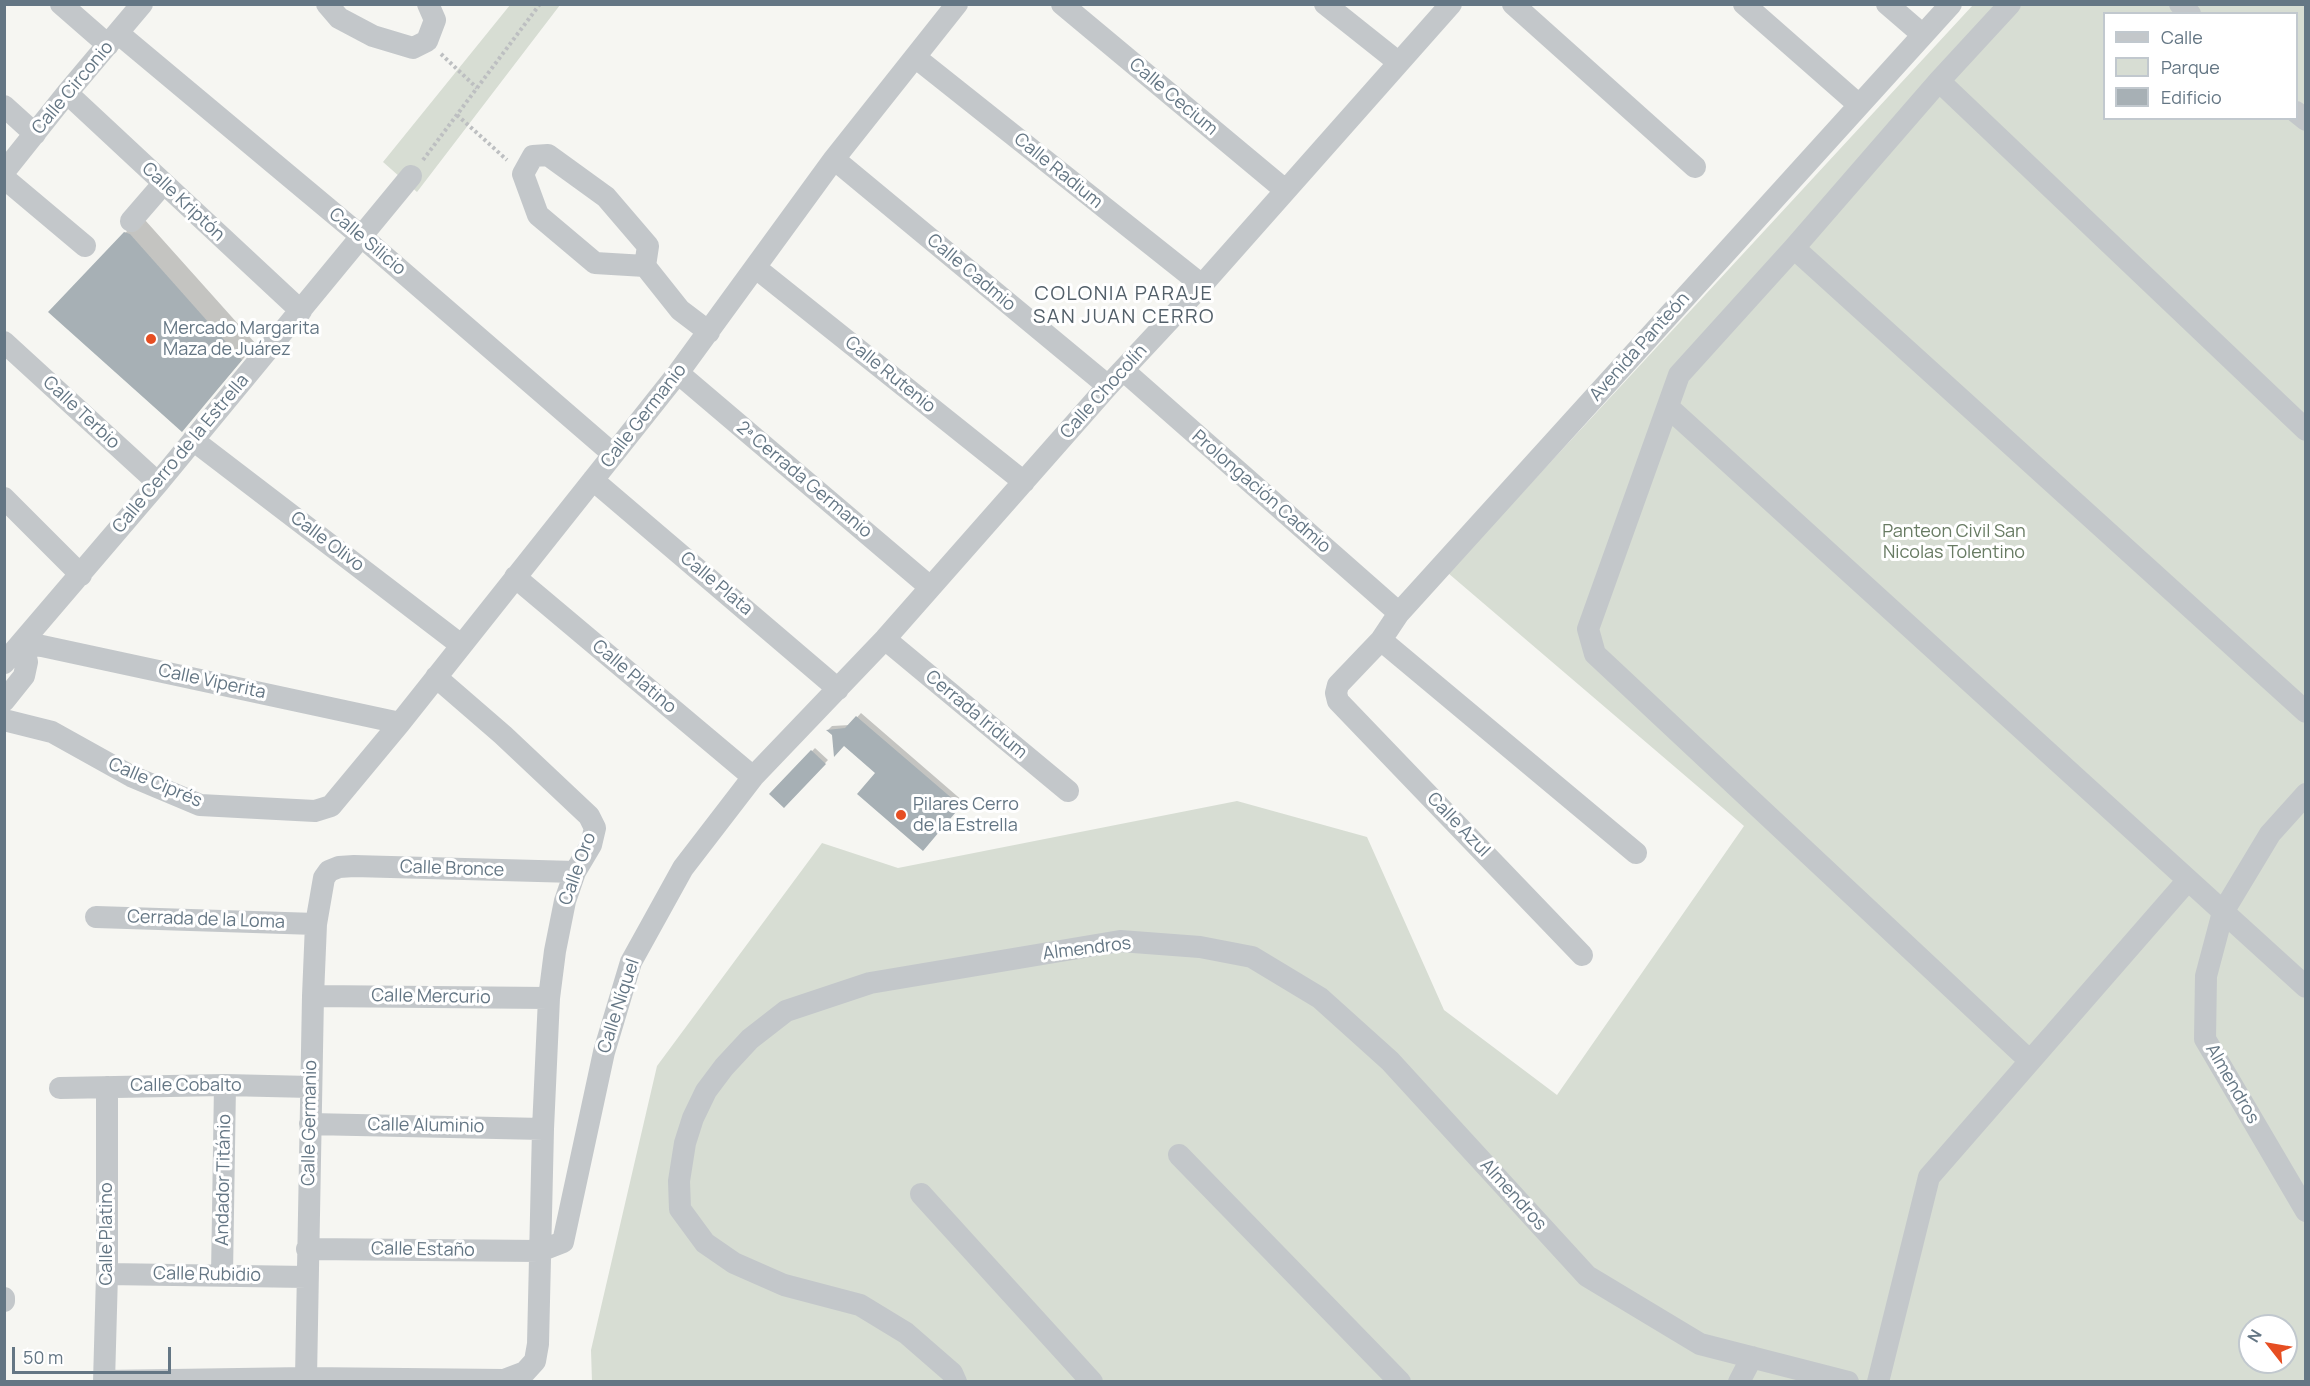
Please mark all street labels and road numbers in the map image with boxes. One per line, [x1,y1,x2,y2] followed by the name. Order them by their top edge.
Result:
[28,37,118,139] street label: Calle Circonio
[1124,54,1222,140] street label: Calle Cecium
[1009,129,1107,213] street label: Calle Radium
[137,158,229,246] street label: Calle Kriptón
[324,204,410,280] street label: Calle Silicio
[922,230,1020,316] street label: Calle Cadmio
[1586,288,1694,406] street label: Avenida Panteón
[840,332,940,418] street label: Calle Rutenio
[1056,341,1152,443] street label: Calle Chocolín
[597,360,691,472] street label: Calle Germanio
[108,370,254,538] street label: Calle Cerro de la Estrella
[38,372,124,454] street label: Calle Terbio
[732,417,876,543] street label: 2ª Cerrada Germanio
[1187,426,1335,558] street label: Prolongación Cadmio
[286,507,368,577] street label: Calle Olivo
[675,548,757,620] street label: Calle Plata
[588,636,680,718] street label: Calle Platino
[156,660,268,704] street label: Calle Viperita
[921,666,1031,764] street label: Cerrada Iridium
[105,754,205,812] street label: Calle Ciprés
[1422,788,1494,862] street label: Calle Azul
[555,830,601,908] street label: Calle Oro
[400,856,504,882] street label: Calle Bronce
[127,906,285,934] street label: Cerrada de la Loma
[1042,933,1132,965] street label: Almendros
[594,956,644,1056] street label: Calle Níquel
[371,985,491,1009] street label: Calle Mercurio
[2200,1040,2264,1128] street label: Almendros
[298,1060,322,1186] street label: Calle Germanio
[130,1075,242,1097] street label: Calle Cobalto
[212,1114,236,1246] street label: Andador Titánio
[367,1114,485,1138] street label: Calle Aluminio
[1475,1155,1551,1235] street label: Almendros
[96,1182,118,1286] street label: Calle Platino
[371,1238,475,1262] street label: Calle Estaño
[153,1263,261,1287] street label: Calle Rubidio

